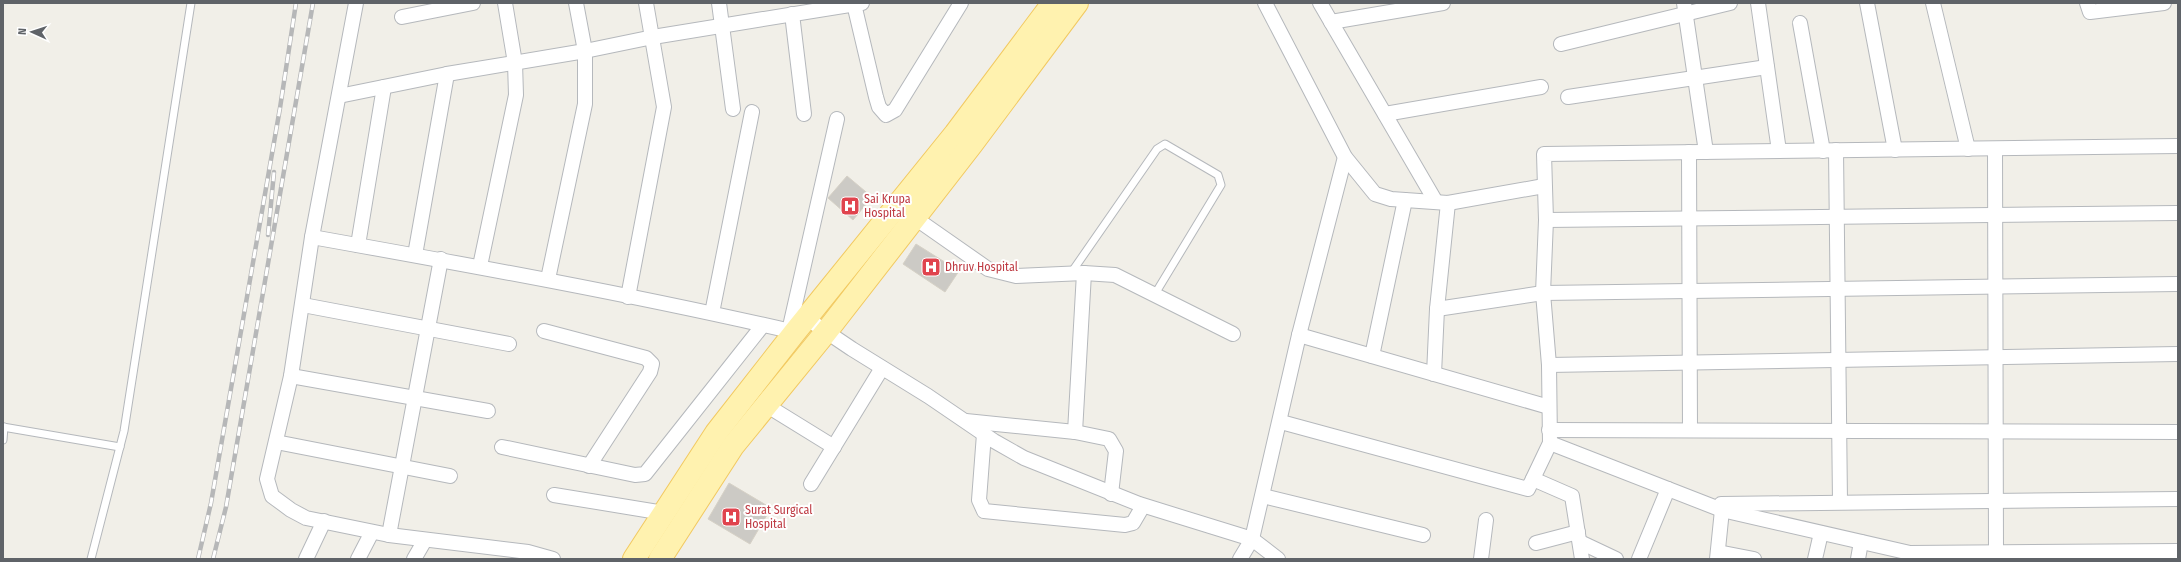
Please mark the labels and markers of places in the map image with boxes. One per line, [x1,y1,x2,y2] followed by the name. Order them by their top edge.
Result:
[864,192,911,220] place label: Sai Krupa Hospital
[839,195,861,217] hospital icon: Sai Krupa Hospital
[920,256,942,278] hospital icon: Dhruv Hospital
[945,260,1018,274] place label: Dhruv Hospital
[745,503,813,531] place label: Surat Surgical Hospital
[720,506,742,528] hospital icon: Surat Surgical Hospital

